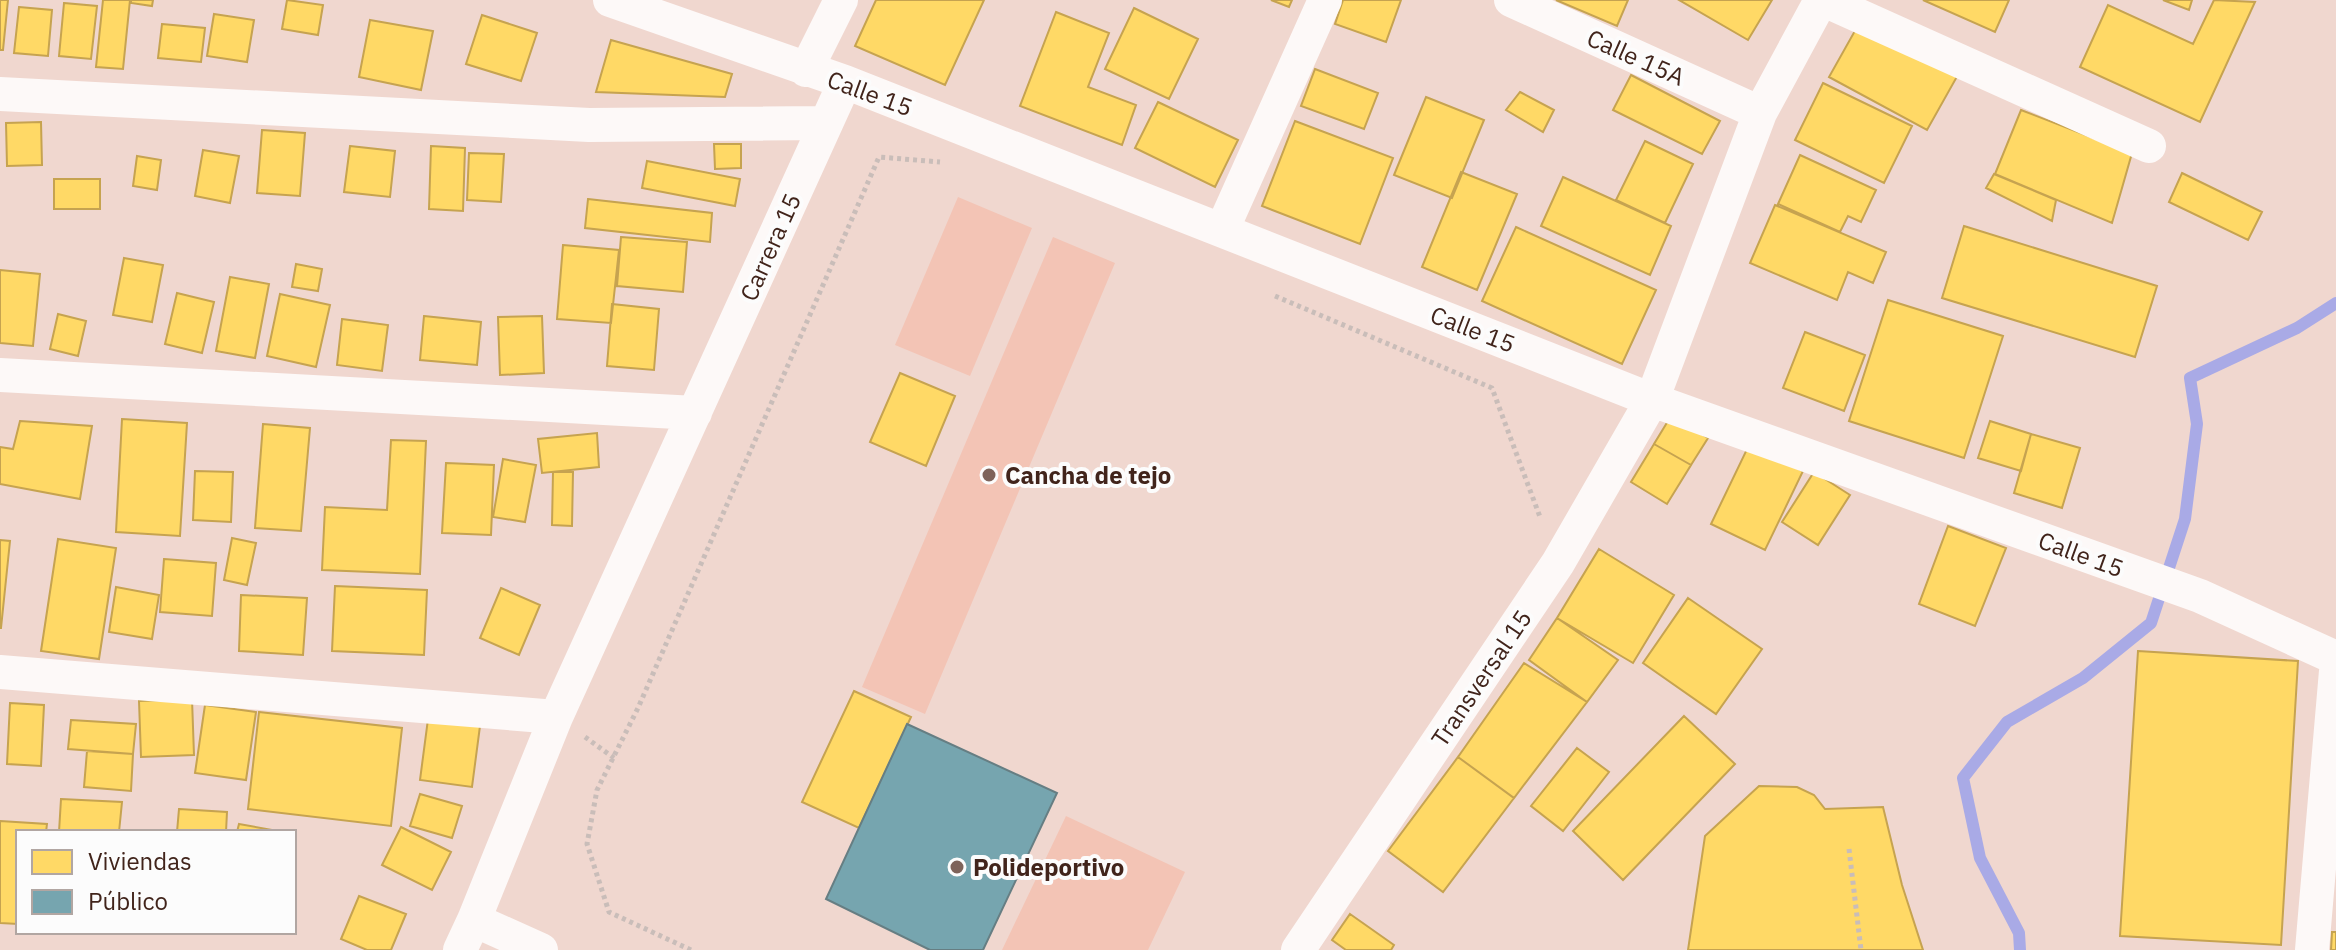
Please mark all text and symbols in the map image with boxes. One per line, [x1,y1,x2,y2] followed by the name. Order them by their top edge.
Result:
[1582,21,1690,93] street label: Calle 15A
[823,63,917,123] street label: Calle 15
[732,188,808,306] street label: Carrera 15
[1426,298,1520,360] street label: Calle 15
[1005,459,1171,491] place label: Cancha de tejo
[980,466,998,484] marker: Cancha de tejo
[2034,524,2128,584] street label: Calle 15
[1423,603,1539,753] street label: Transversal 15
[16,830,296,934] legend
[88,845,192,877] text: Viviendas
[973,851,1124,883] place label: Polideportivo
[948,858,966,876] marker: Polideportivo
[88,885,168,917] text: Público

